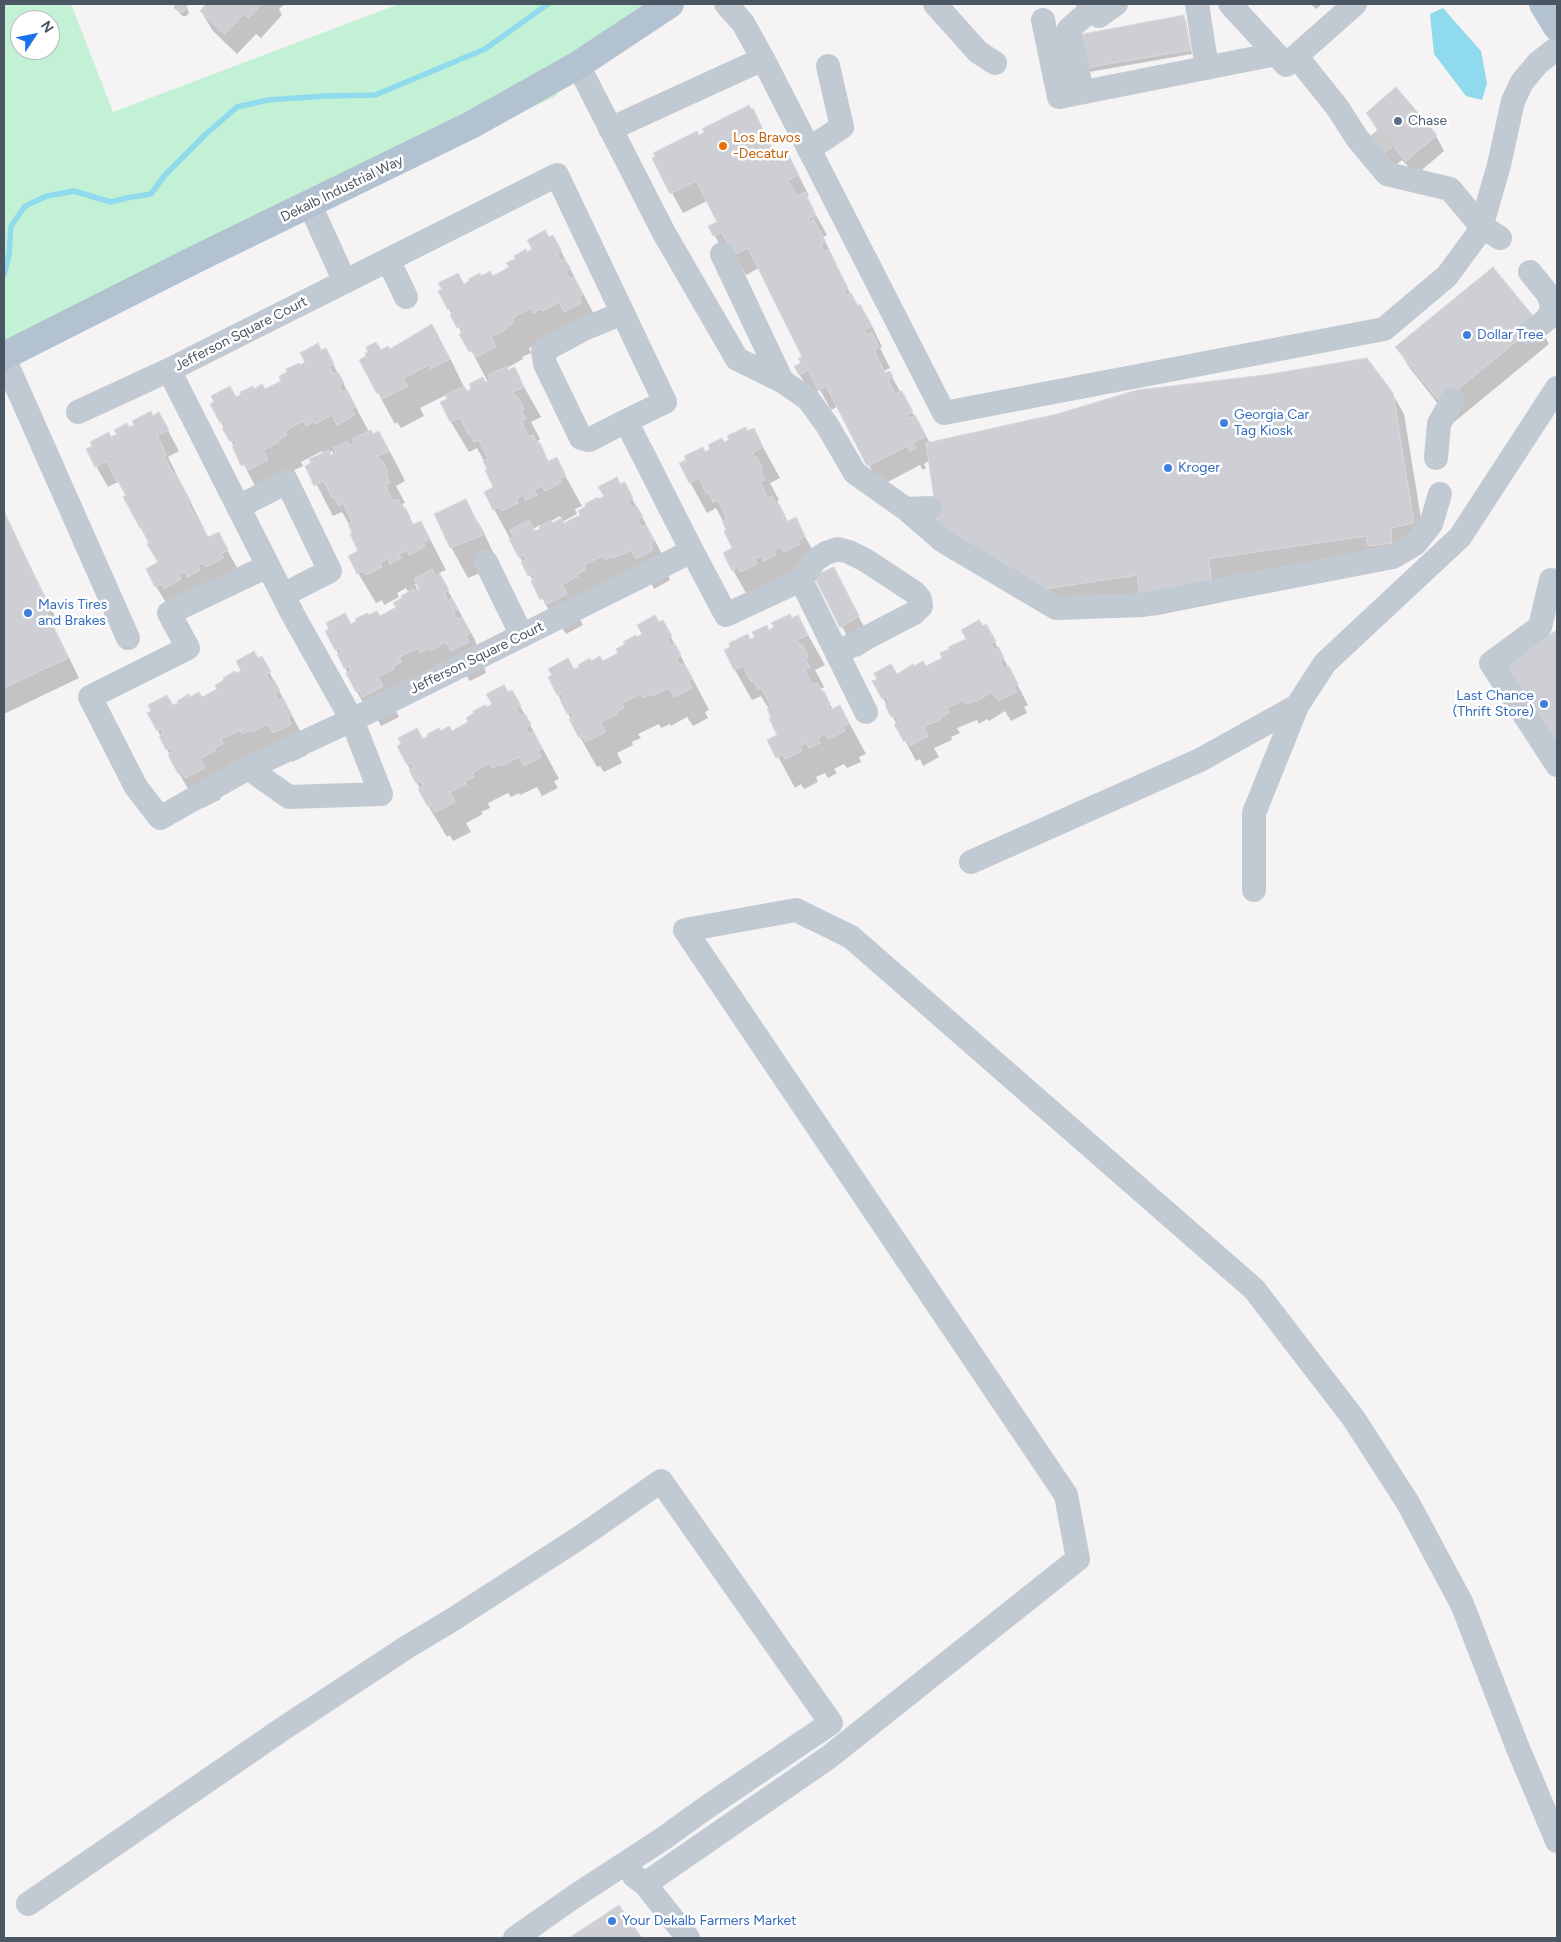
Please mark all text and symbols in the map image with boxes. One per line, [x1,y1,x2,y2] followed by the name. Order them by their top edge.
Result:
[10,10,60,60] north arrow
[37,18,57,36] text: N
[1408,113,1447,129] place label: Chase
[1392,115,1404,127] marker: Chase
[733,130,800,162] place label: Los Bravos -Decatur
[717,140,729,152] marker: Los Bravos -Decatur
[278,152,406,226] street label: Dekalb Industrial Way
[172,293,310,375] street label: Jefferson Square Court
[1477,327,1543,343] place label: Dollar Tree
[1461,329,1473,341] marker: Dollar Tree
[1234,407,1309,440] place label: Georgia Car Tag Kiosk
[1218,417,1230,429] marker: Georgia Car Tag Kiosk
[1178,460,1220,476] place label: Kroger
[1162,462,1174,474] marker: Kroger
[38,597,107,630] place label: Mavis Tires and Brakes
[22,607,34,619] marker: Mavis Tires and Brakes
[407,618,547,698] street label: Jefferson Square Court
[1452,688,1534,720] place label: Last Chance (Thrift Store)
[1538,698,1550,710] marker: Last Chance (Thrift Store)
[622,1913,796,1929] place label: Your Dekalb Farmers Market
[606,1915,618,1927] marker: Your Dekalb Farmers Market

